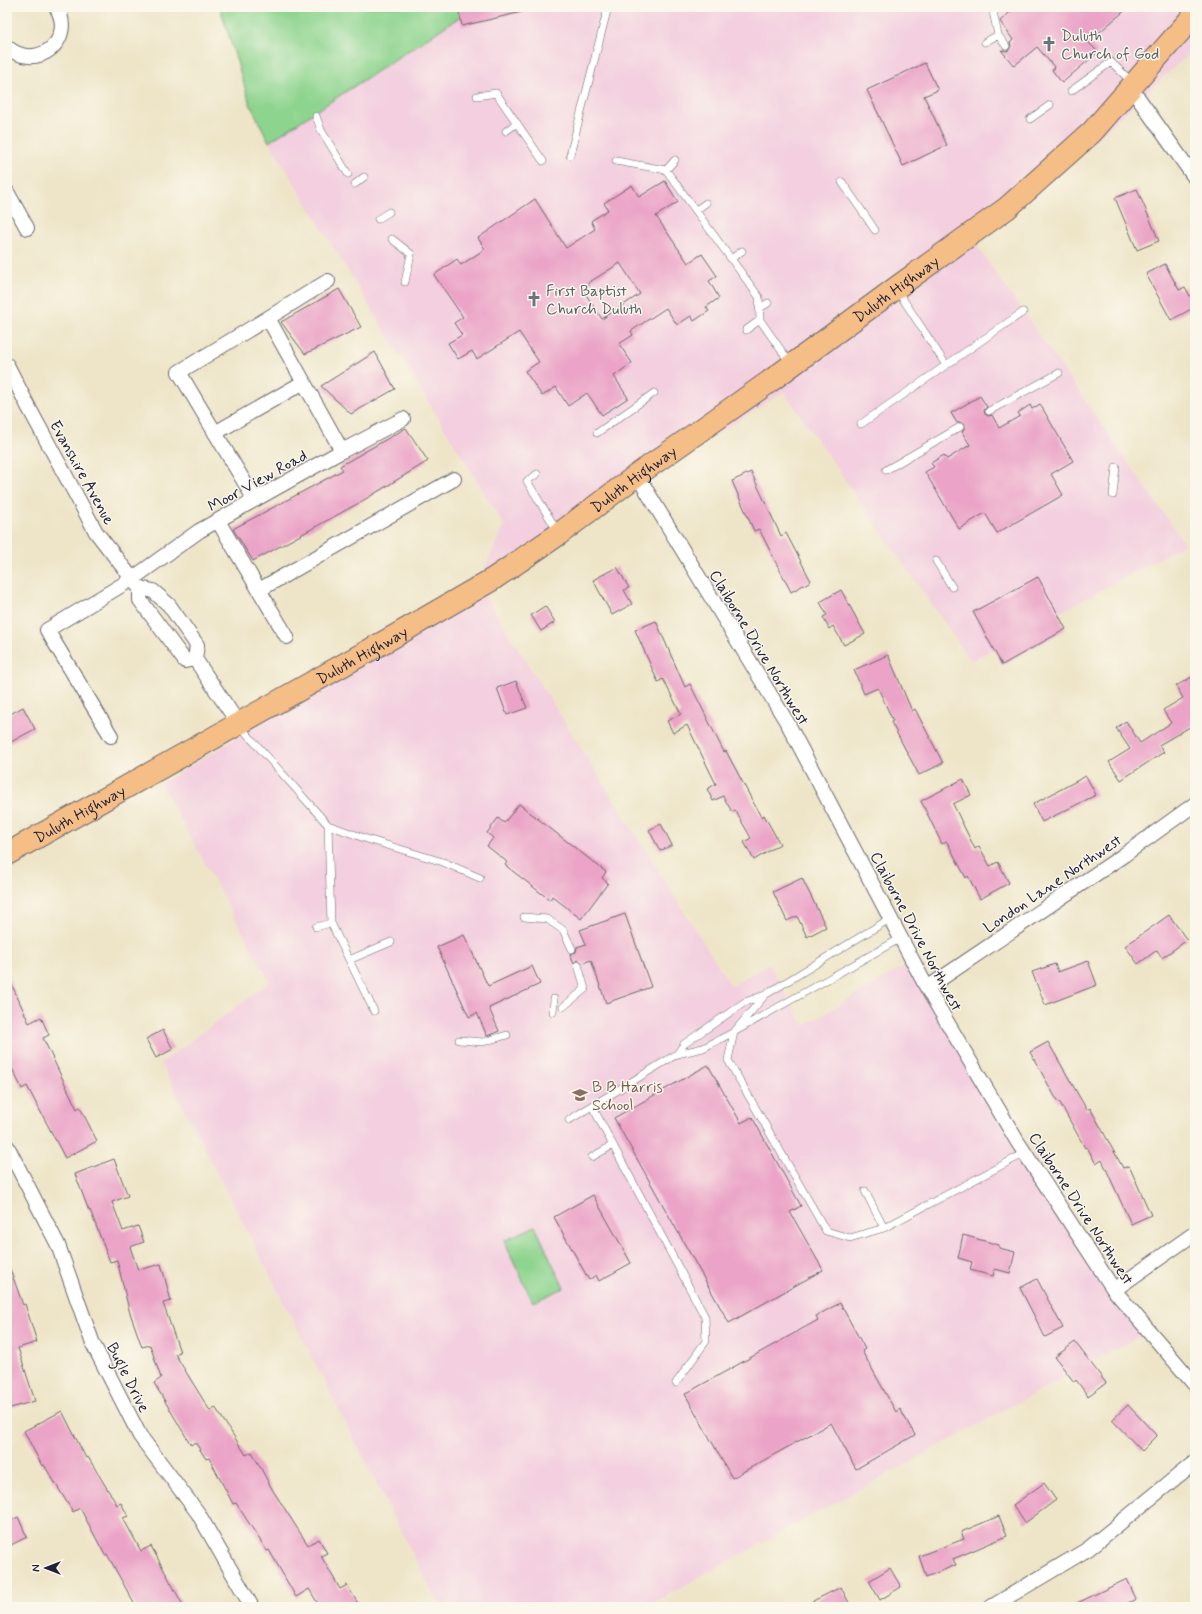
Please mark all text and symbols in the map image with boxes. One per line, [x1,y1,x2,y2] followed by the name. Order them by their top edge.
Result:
[1061,26,1159,65] place label: Duluth Church of God
[1040,35,1058,53] church icon: Duluth Church of God
[849,251,944,328] street label: Duluth Highway
[546,281,642,320] place label: First Baptist Church Duluth
[525,290,543,308] church icon: First Baptist Church Duluth
[44,417,119,529] street label: Evanshire Avenue
[587,441,681,518] street label: Duluth Highway
[204,445,311,517] street label: Moor View Road
[704,566,813,729] street label: Claiborne Drive Northwest
[313,622,412,690] street label: Duluth Highway
[31,781,129,849] street label: Duluth Highway
[980,830,1126,938] street label: London Lane Northwest
[865,848,967,1015] street label: Claiborne Drive Northwest
[592,1077,663,1116] place label: B B Harris School
[571,1086,589,1104] school or university icon: B B Harris School
[1024,1129,1138,1289] street label: Claiborne Drive Northwest
[100,1339,154,1417] street label: Bugle Drive
[26,1548,66,1588] north arrow
[30,1564,44,1572] text: N

